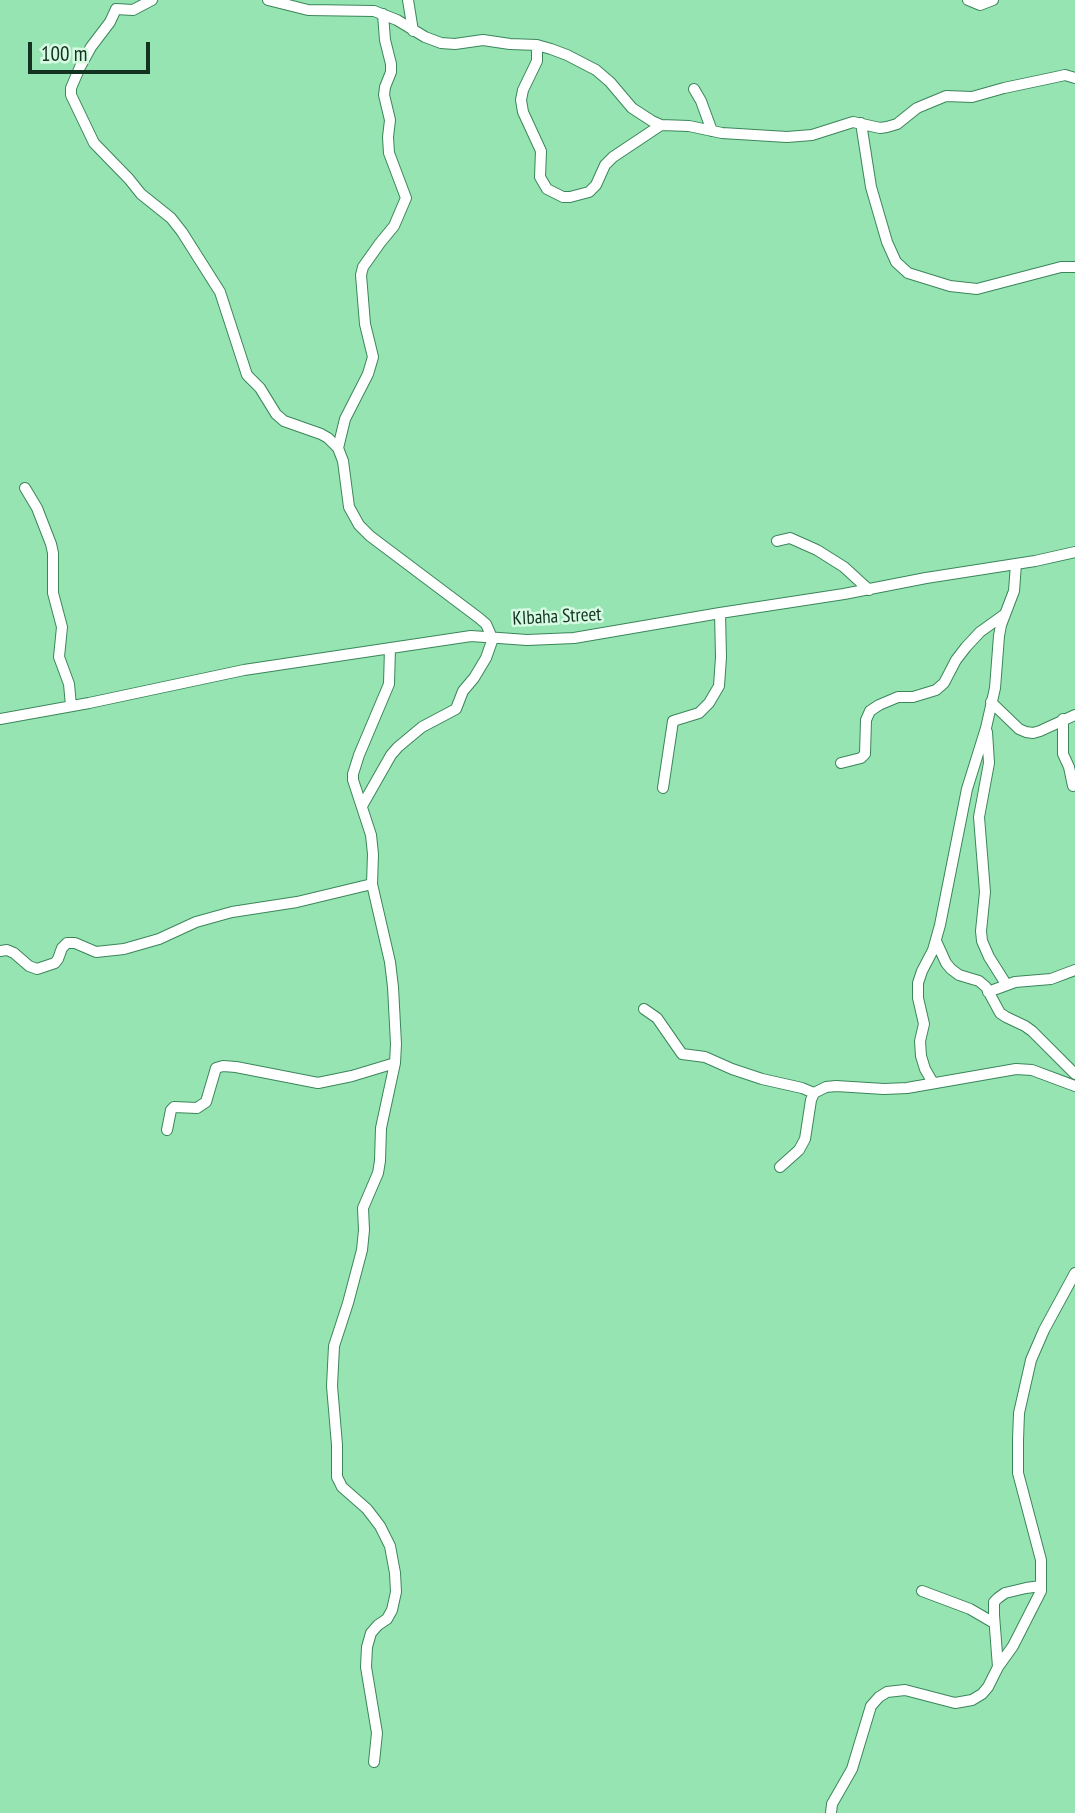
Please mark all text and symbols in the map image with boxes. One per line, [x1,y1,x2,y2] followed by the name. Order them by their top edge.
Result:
[32,28,154,72] scale bar
[41,40,87,67] text: 100 m
[512,603,602,631] street label: KIbaha Street

